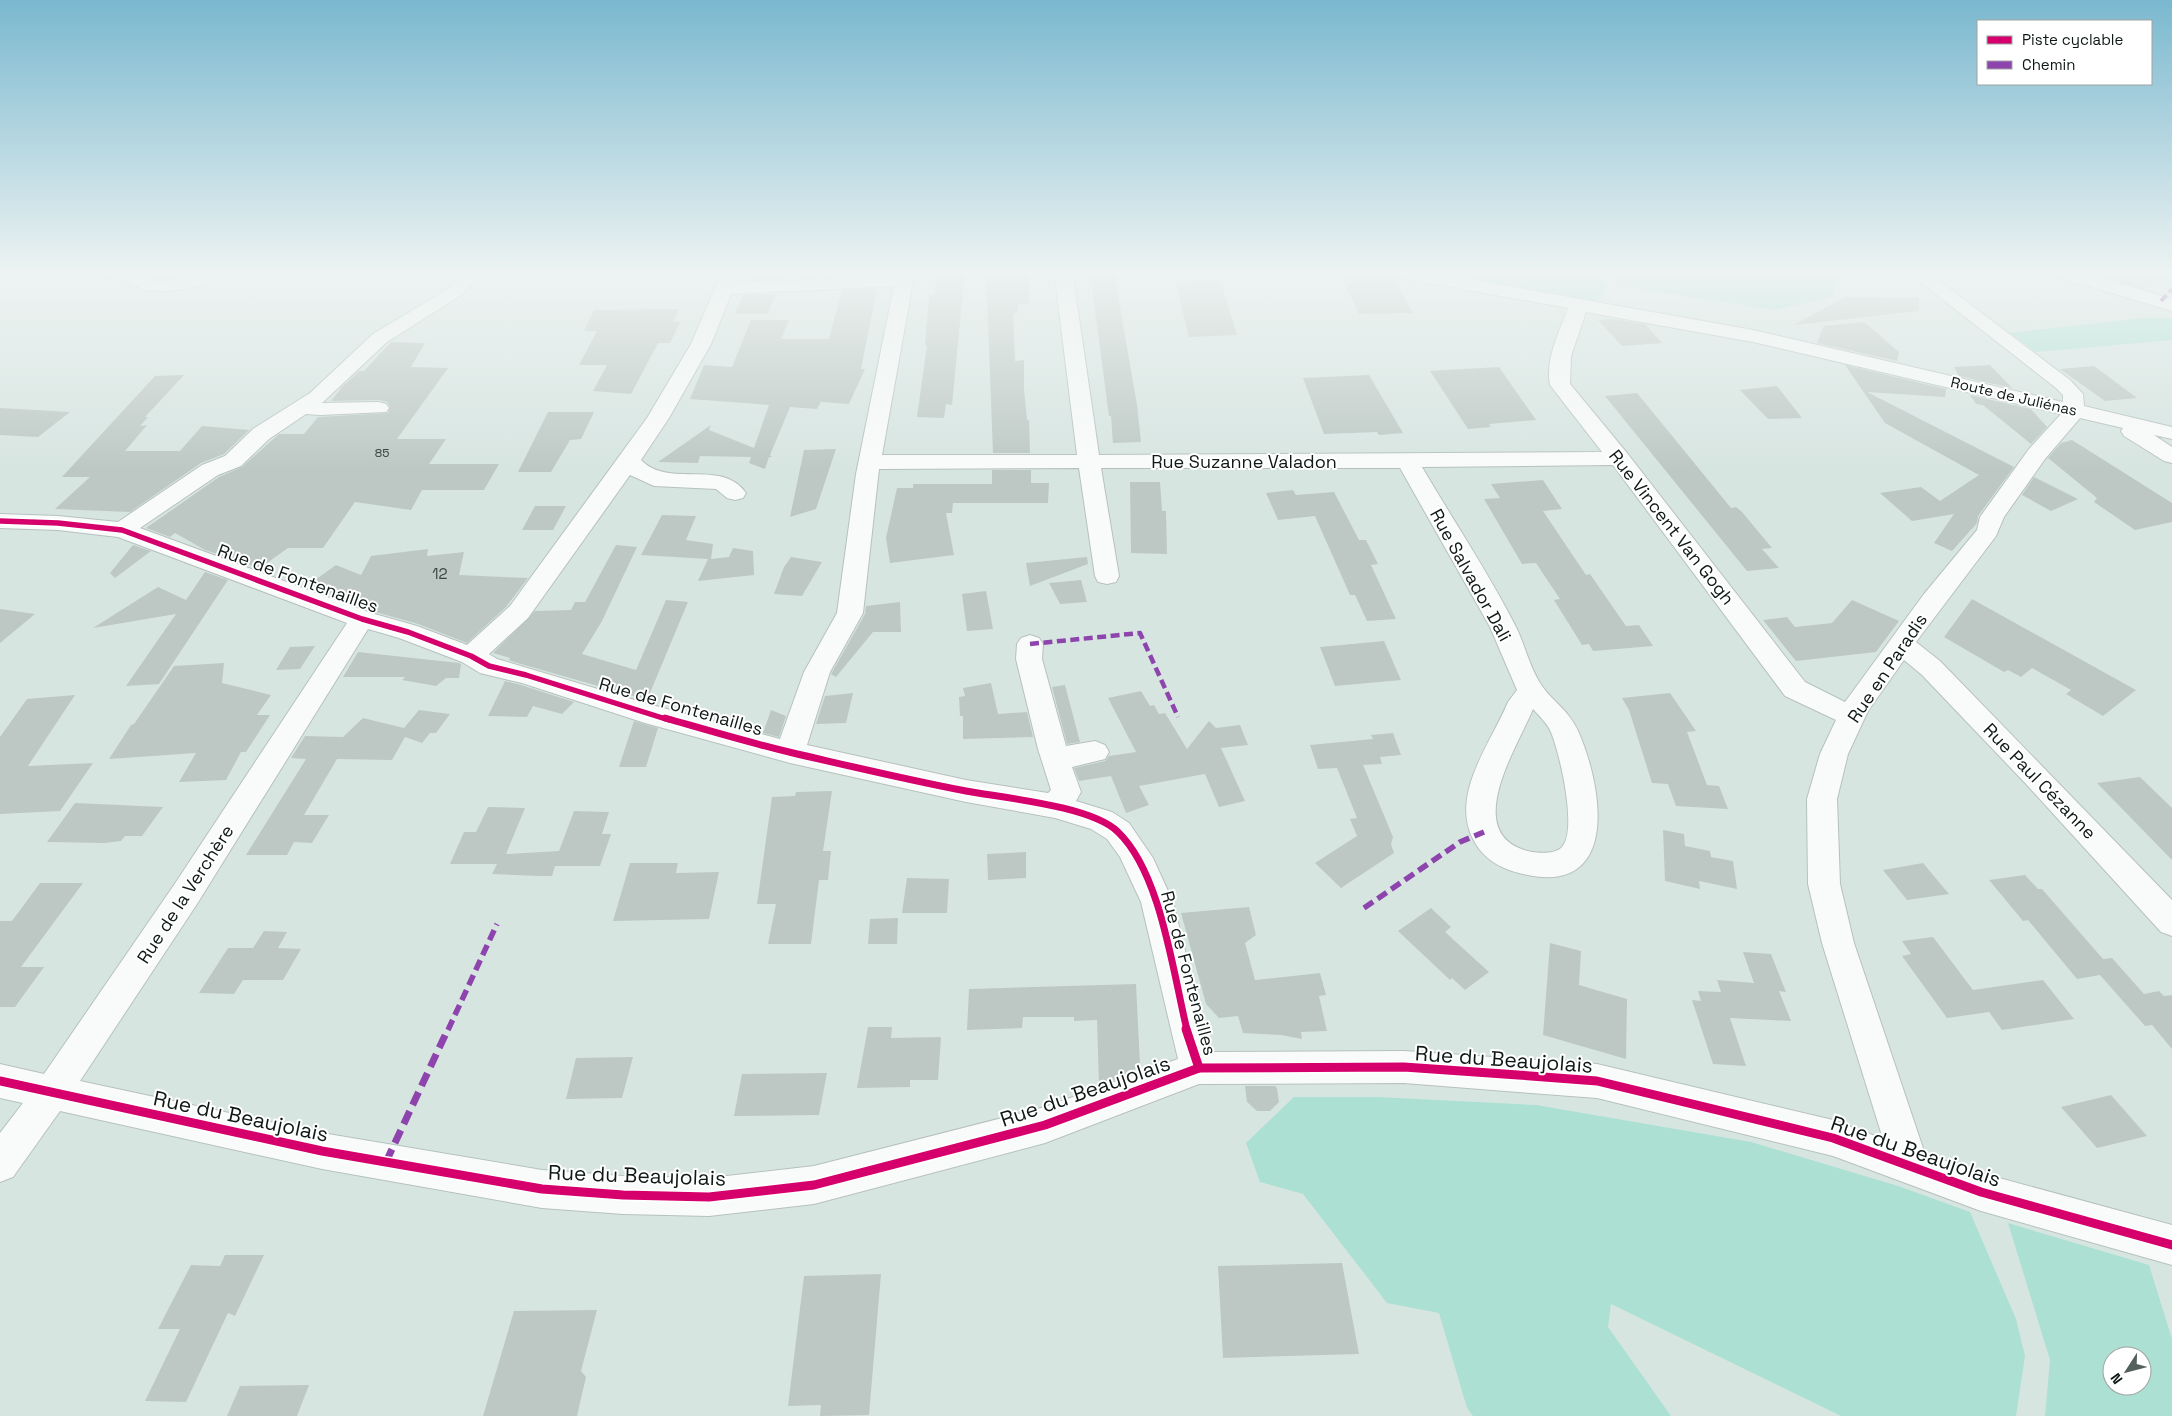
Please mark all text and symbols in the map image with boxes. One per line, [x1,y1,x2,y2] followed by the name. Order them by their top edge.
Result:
[1977,20,2152,85] legend
[2022,30,2124,49] text: Piste cyclable
[2022,55,2075,74] text: Chemin
[1949,372,2079,420] street label: Route de Juliénas
[375,445,389,461] house number: 85
[1604,445,1740,609] street label: Rue Vincent Van Gogh
[1151,450,1337,473] street label: Rue Suzanne Valadon
[1425,505,1517,645] street label: Rue Salvador Dali
[214,538,382,618] street label: Rue de Fontenailles
[432,564,448,583] house number: 12
[1842,609,1932,727] street label: Rue en Paradis
[596,672,766,740] street label: Rue de Fontenailles
[1979,718,2101,844] street label: Rue Paul Cézanne
[132,820,238,968] street label: Rue de la Verchère
[1156,888,1222,1058] street label: Rue de Fontenailles
[1414,1039,1594,1079] street label: Rue du Beaujolais
[996,1049,1174,1133] street label: Rue du Beaujolais
[151,1084,331,1148] street label: Rue du Beaujolais
[1827,1109,2005,1193] street label: Rue du Beaujolais
[547,1158,727,1192] street label: Rue du Beaujolais
[2102,1346,2152,1396] north arrow
[2106,1370,2127,1388] text: N

